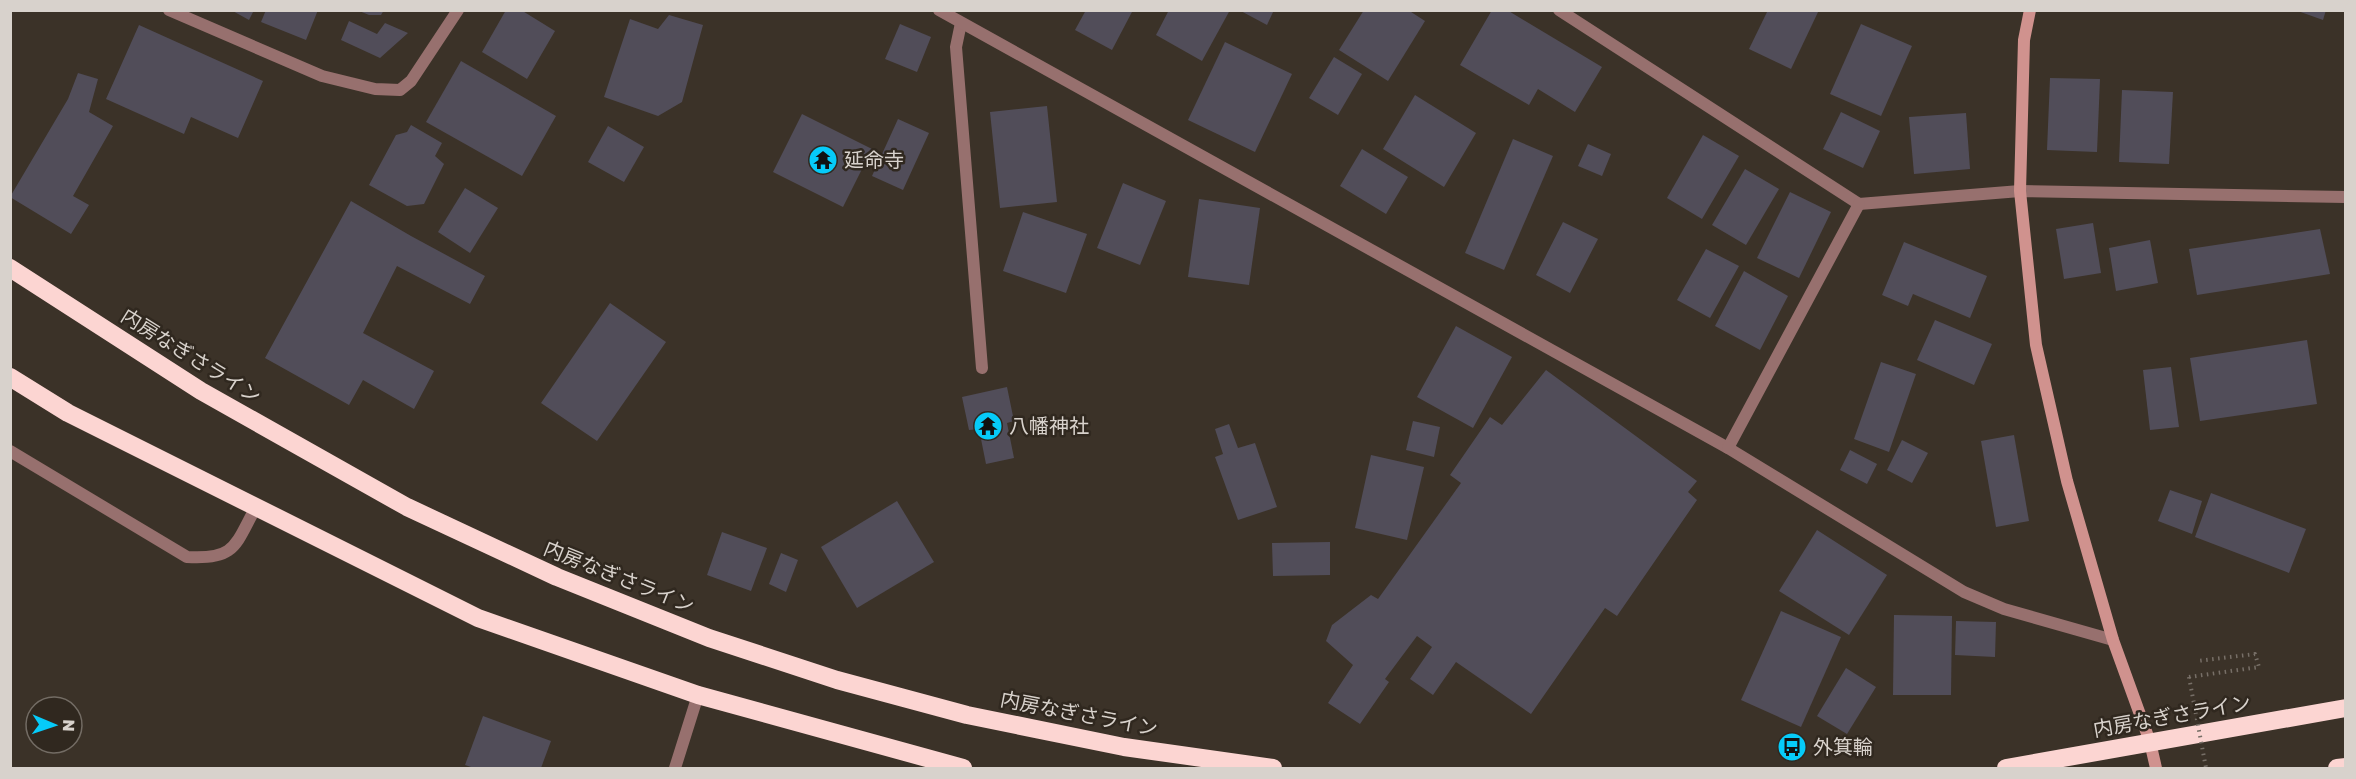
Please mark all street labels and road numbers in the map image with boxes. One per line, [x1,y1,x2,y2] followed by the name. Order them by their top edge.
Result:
[117,303,266,408] street label: 内房なぎさライン
[541,535,698,617] street label: 内房なぎさライン
[998,686,1160,740] street label: 内房なぎさライン
[2091,689,2253,741] street label: 内房なぎさライン

